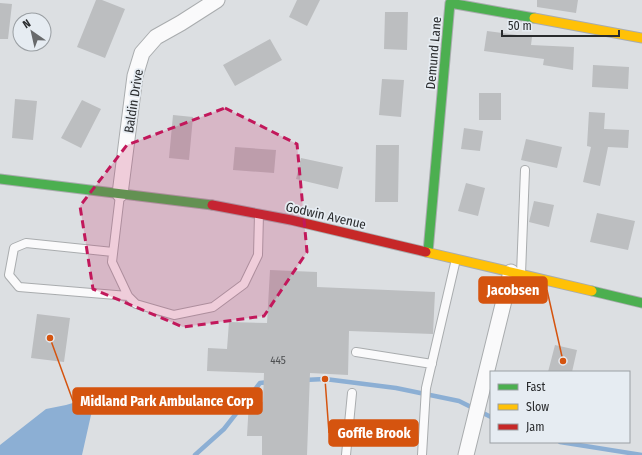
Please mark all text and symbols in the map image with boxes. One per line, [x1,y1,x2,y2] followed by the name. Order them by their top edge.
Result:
[12,12,52,52] north arrow
[502,12,619,38] scale bar
[423,16,444,90] street label: Demund Lane
[20,17,33,31] text: N
[508,19,532,33] text: 50 m
[121,68,146,134] street label: Baldin Drive
[284,199,368,232] street label: Godwin Avenue
[479,277,547,303] callout: Jacobsen
[486,282,539,299] text: Jacobsen
[270,354,286,367] house number: 445
[490,371,630,443] legend
[526,380,545,394] text: Fast
[73,388,262,414] callout: Midland Park Ambulance Corp
[80,393,254,410] text: Midland Park Ambulance Corp
[526,400,549,414] text: Slow
[329,420,418,446] callout: Goffle Brook
[526,420,544,434] text: Jam
[337,425,411,442] text: Goffle Brook

